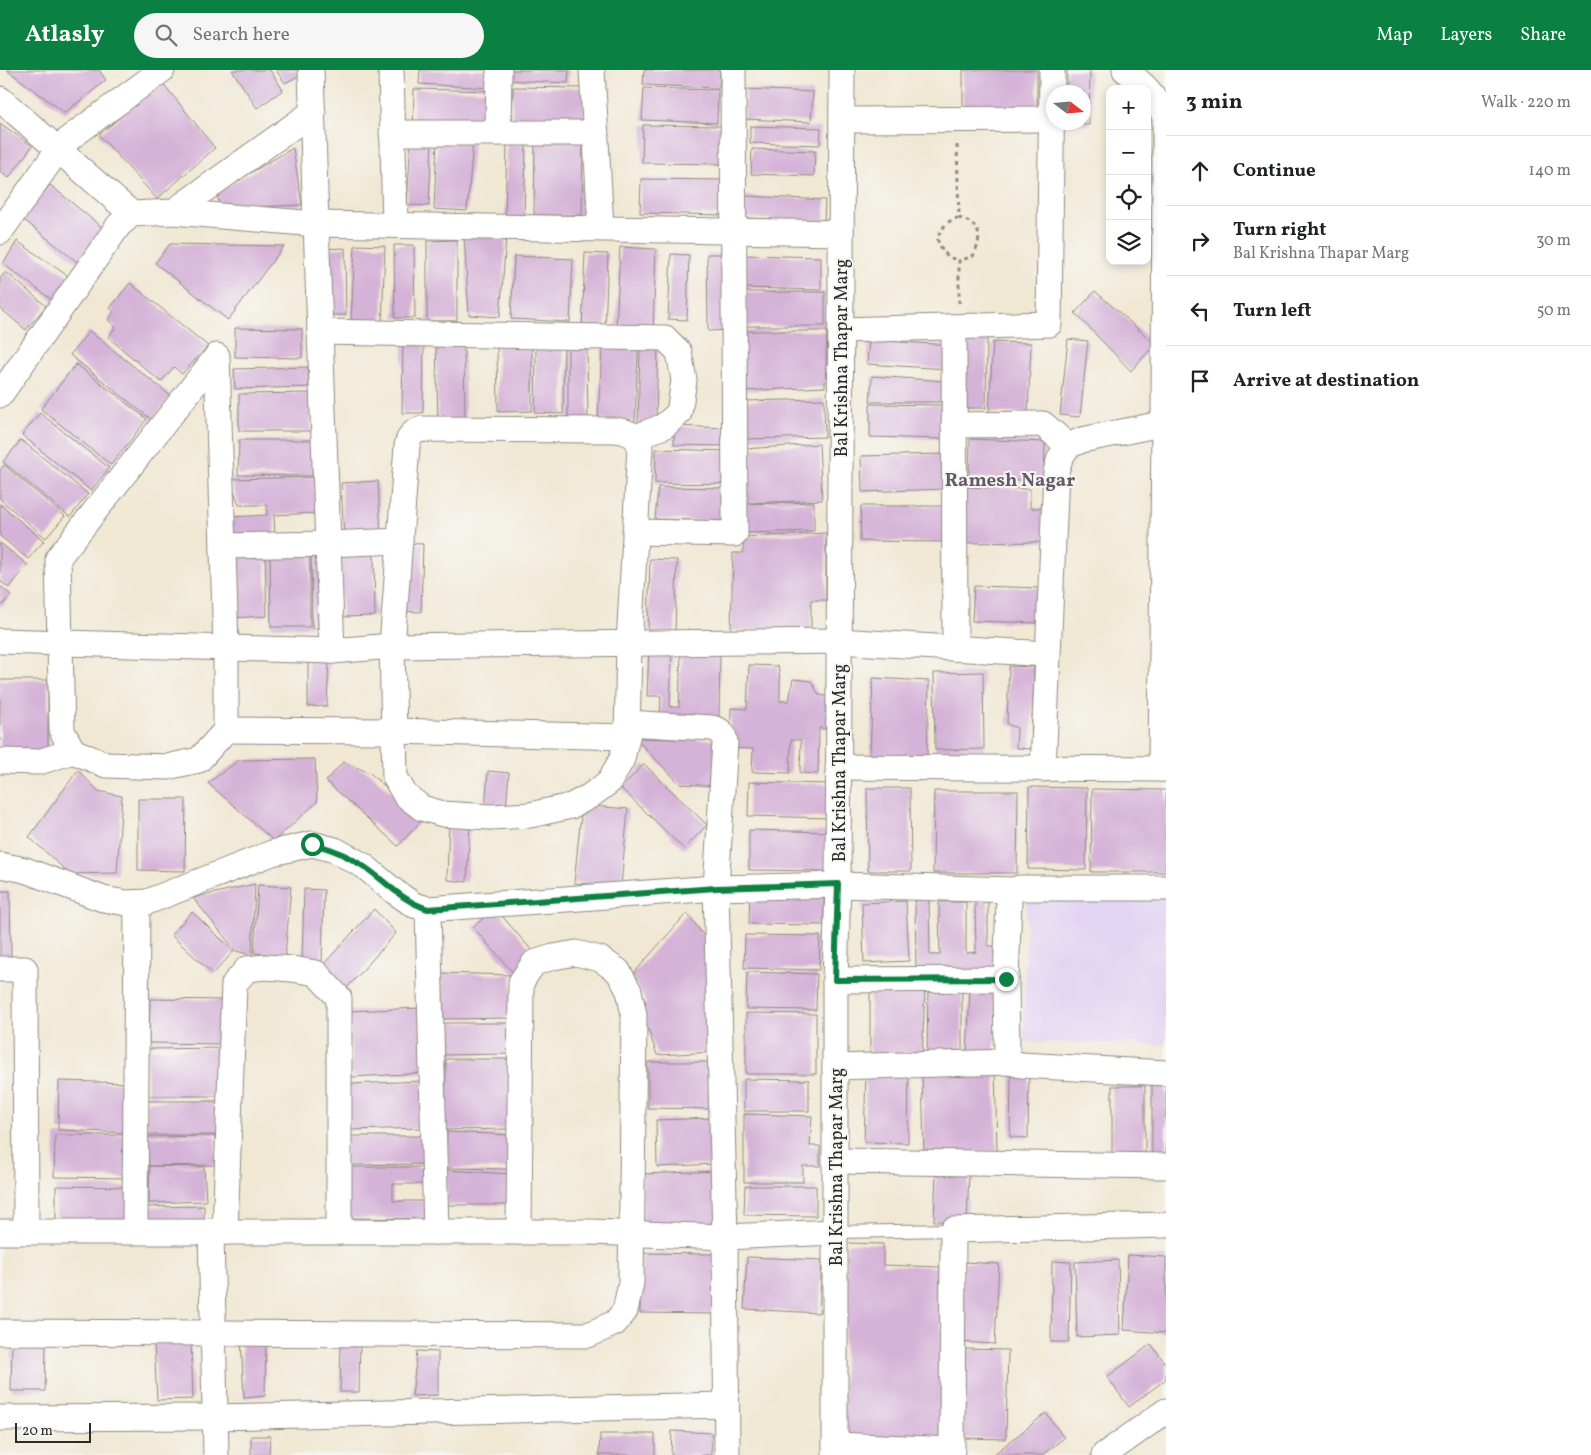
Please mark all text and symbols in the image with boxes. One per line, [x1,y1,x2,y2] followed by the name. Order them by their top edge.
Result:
[134,13,484,58] search box
[25,18,104,52] text: Atlasly
[152,21,180,49] icon: search
[192,22,290,48] text: Search here
[1376,23,1412,48] text: Map
[1440,23,1492,48] text: Layers
[1520,23,1566,48] text: Share
[1046,85,1091,130] north arrow
[1106,85,1151,265] map controls
[1106,85,1151,130] button: +
[1186,88,1242,117] text: 3 min
[1481,92,1571,114] text: Walk · 220 m
[1106,130,1151,175] button: −
[1186,157,1214,185] icon: ahead
[1233,158,1316,184] text: Continue
[1529,160,1571,182] text: 140 m
[1106,175,1151,220] button: locate
[1233,217,1326,243] text: Turn right
[1106,220,1151,265] button: layers
[1186,227,1214,255] icon: right
[1536,230,1571,252] text: 30 m
[1233,243,1409,265] text: Bal Krishna Thapar Marg
[830,259,855,457] street label: Bal Krishna Thapar Marg
[1186,297,1214,325] icon: left
[1233,298,1312,324] text: Turn left
[1537,300,1571,322] text: 50 m
[1186,367,1214,395] icon: arrive
[1233,368,1419,394] text: Arrive at destination
[945,468,1075,494] district label: Ramesh Nagar
[828,664,853,862] street label: Bal Krishna Thapar Marg
[301,833,324,856] route start
[995,968,1018,991] route end
[825,1068,850,1266] street label: Bal Krishna Thapar Marg
[15,1420,91,1443] scale bar
[22,1422,53,1441] text: 20 m

